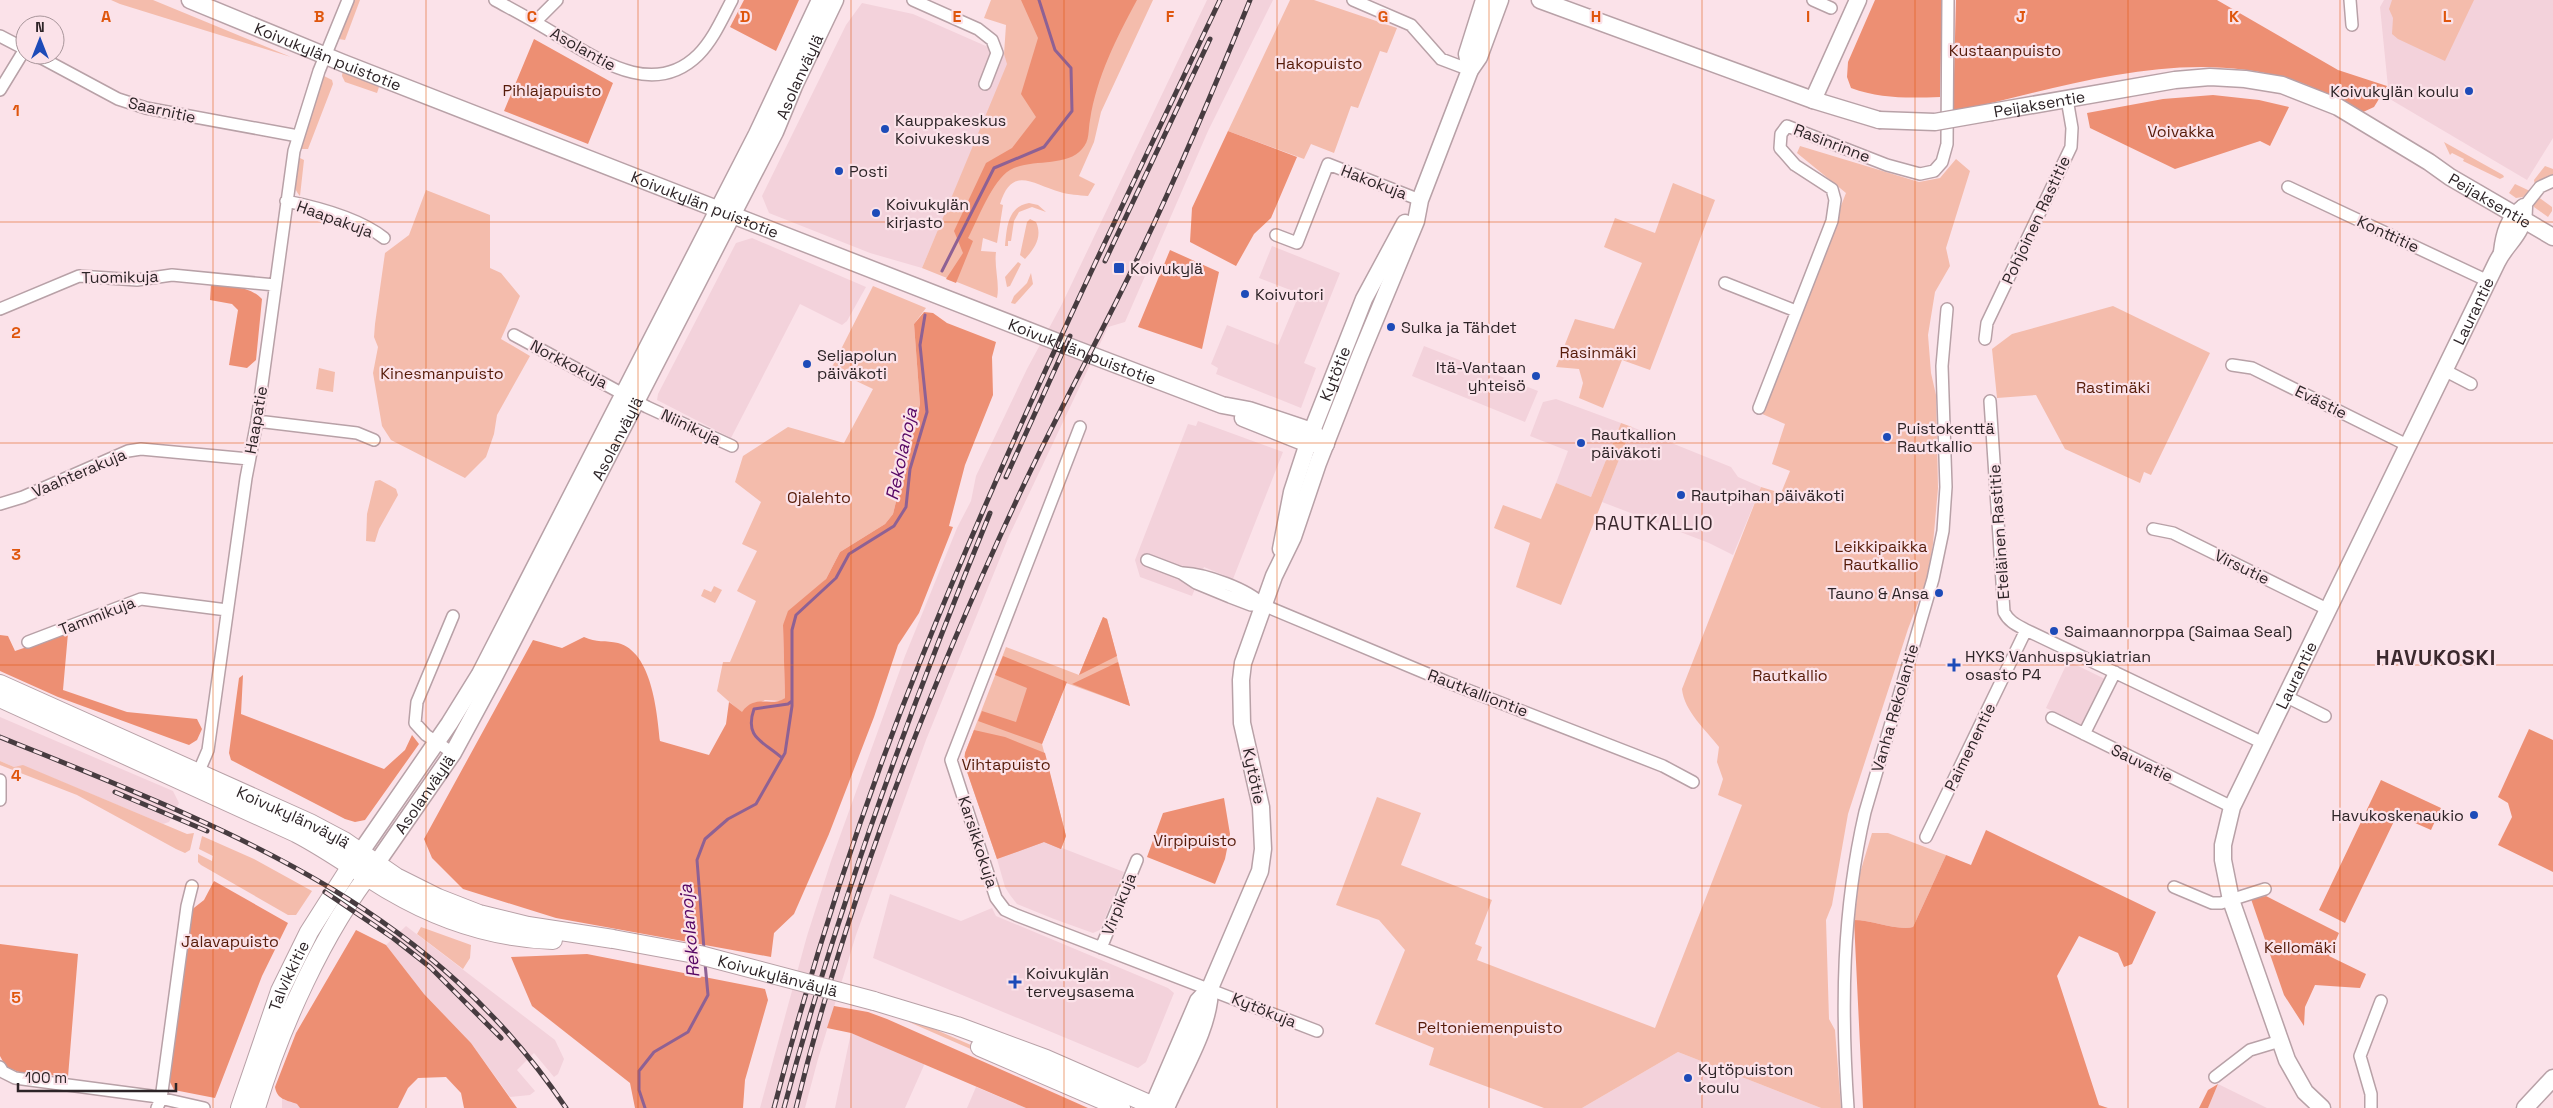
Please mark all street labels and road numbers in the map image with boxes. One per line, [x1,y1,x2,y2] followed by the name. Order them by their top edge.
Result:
[251,17,405,95] street label: Koivukylän puistotie
[546,22,620,76] street label: Asolantie
[771,31,828,122] street label: Asolanväylä
[1992,85,2087,122] street label: Peijaksentie
[126,92,198,128] street label: Saarnitie
[1791,119,1873,167] street label: Rasinrinne
[1997,152,2075,288] street label: Pohjoinen Rastitie
[1338,160,1410,204] street label: Hakokuja
[628,166,782,243] street label: Koivukylän puistotie
[2445,168,2535,233] street label: Peijaksentie
[294,195,376,243] street label: Haapakuja
[2354,210,2422,258] street label: Konttitie
[81,266,159,288] street label: Tuomikuja
[2448,274,2499,348] street label: Laurantie
[1005,313,1159,389] street label: Koivukylän puistotie
[527,335,611,393] street label: Norkkokuja
[1314,343,1355,404] street label: Kytötie
[2291,380,2351,424] street label: Evästie
[240,384,272,456] street label: Haapatie
[587,393,647,484] street label: Asolanväylä
[658,404,724,450] street label: Niinikuja
[29,444,129,502] street label: Vaahterakuja
[1984,464,2014,600] street label: Eteläinen Rastitie
[2211,545,2273,589] street label: Virsutie
[56,592,138,640] street label: Tammikuja
[2271,638,2321,713] street label: Laurantie
[1867,641,1923,775] street label: Vanha Rekolantie
[1425,664,1531,722] street label: Rautkalliontie
[1940,700,2000,794] street label: Paimenentie
[2108,739,2176,787] street label: Sauvatie
[1238,746,1270,806] street label: Kytötie
[390,751,459,838] street label: Asolanväylä
[233,781,354,853] street label: Koivukylänväylä
[953,793,1003,891] street label: Karsikkokuja
[1097,870,1141,938] street label: Virpikuja
[263,937,314,1014] street label: Talvikkitie
[716,950,840,1001] street label: Koivukylänväylä
[1229,988,1299,1032] street label: Kytökuja

